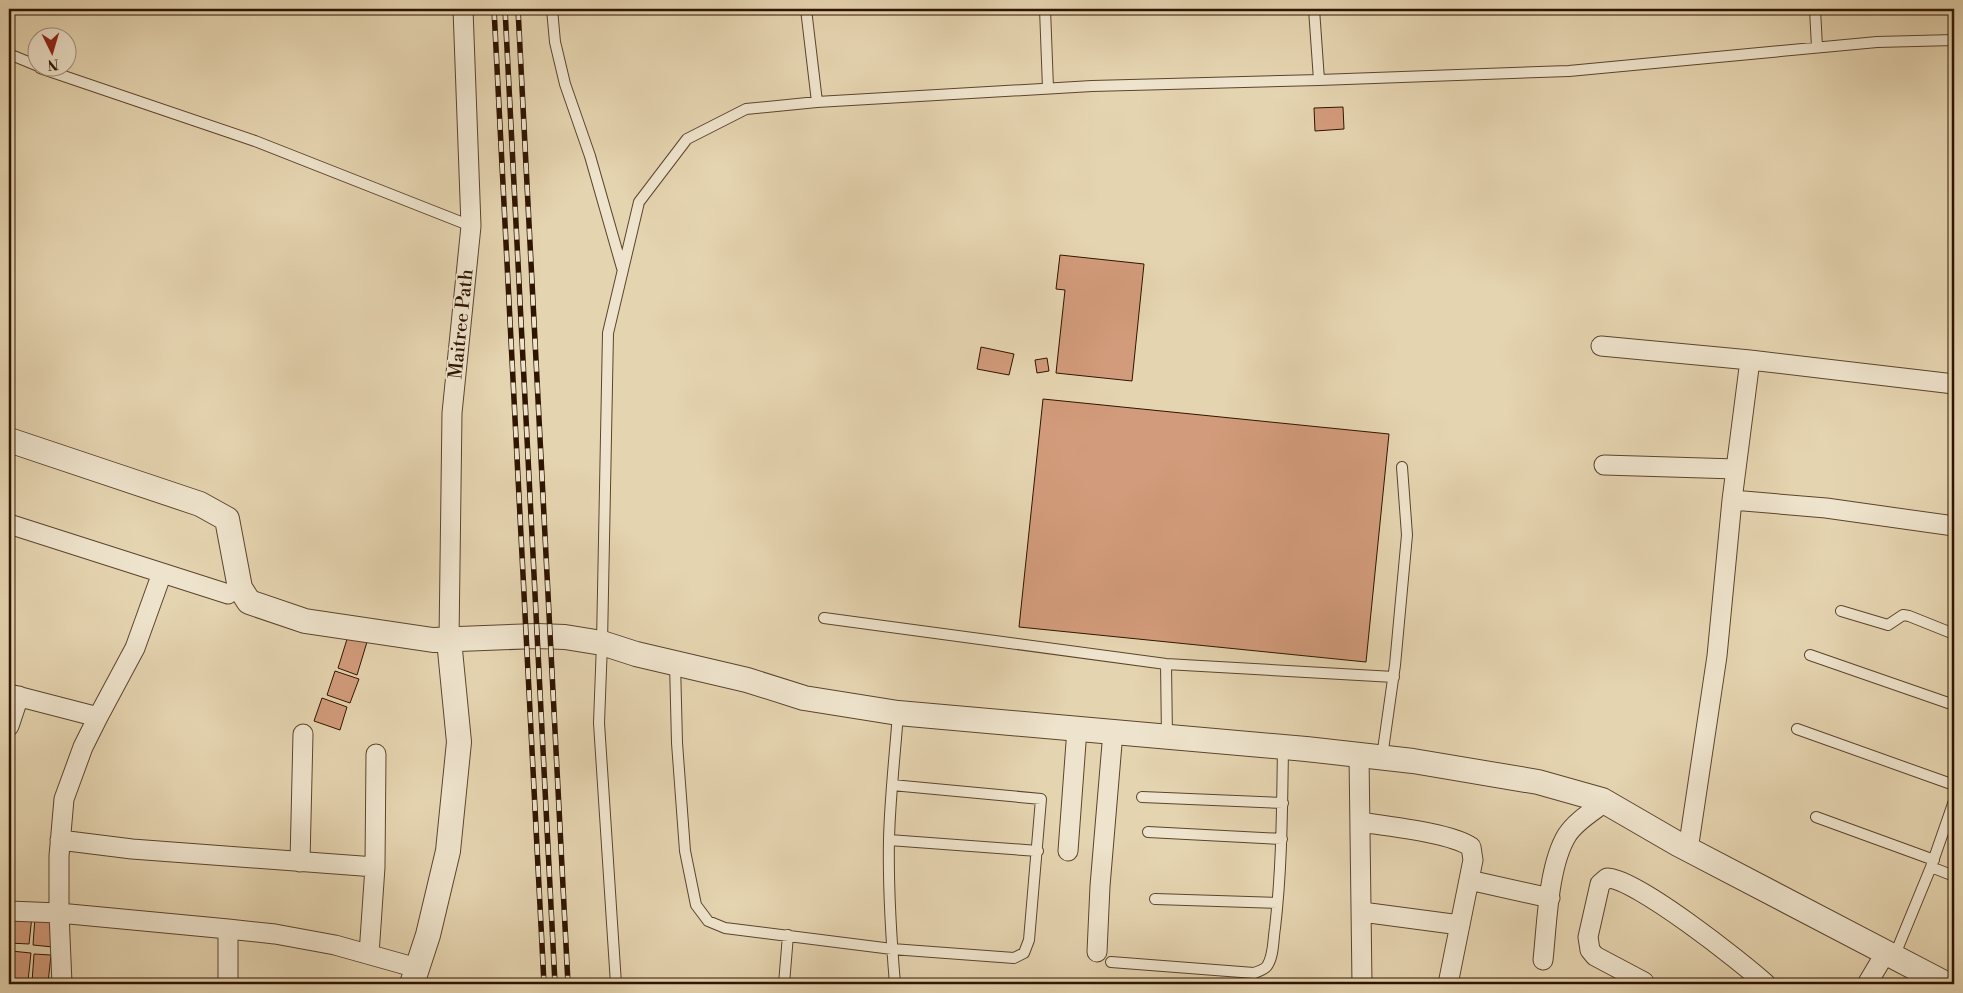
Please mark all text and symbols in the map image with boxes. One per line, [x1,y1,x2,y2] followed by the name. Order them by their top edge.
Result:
[28,28,78,78] north arrow
[47,55,59,73] text: N
[443,268,479,380] street label: Maitree Path

